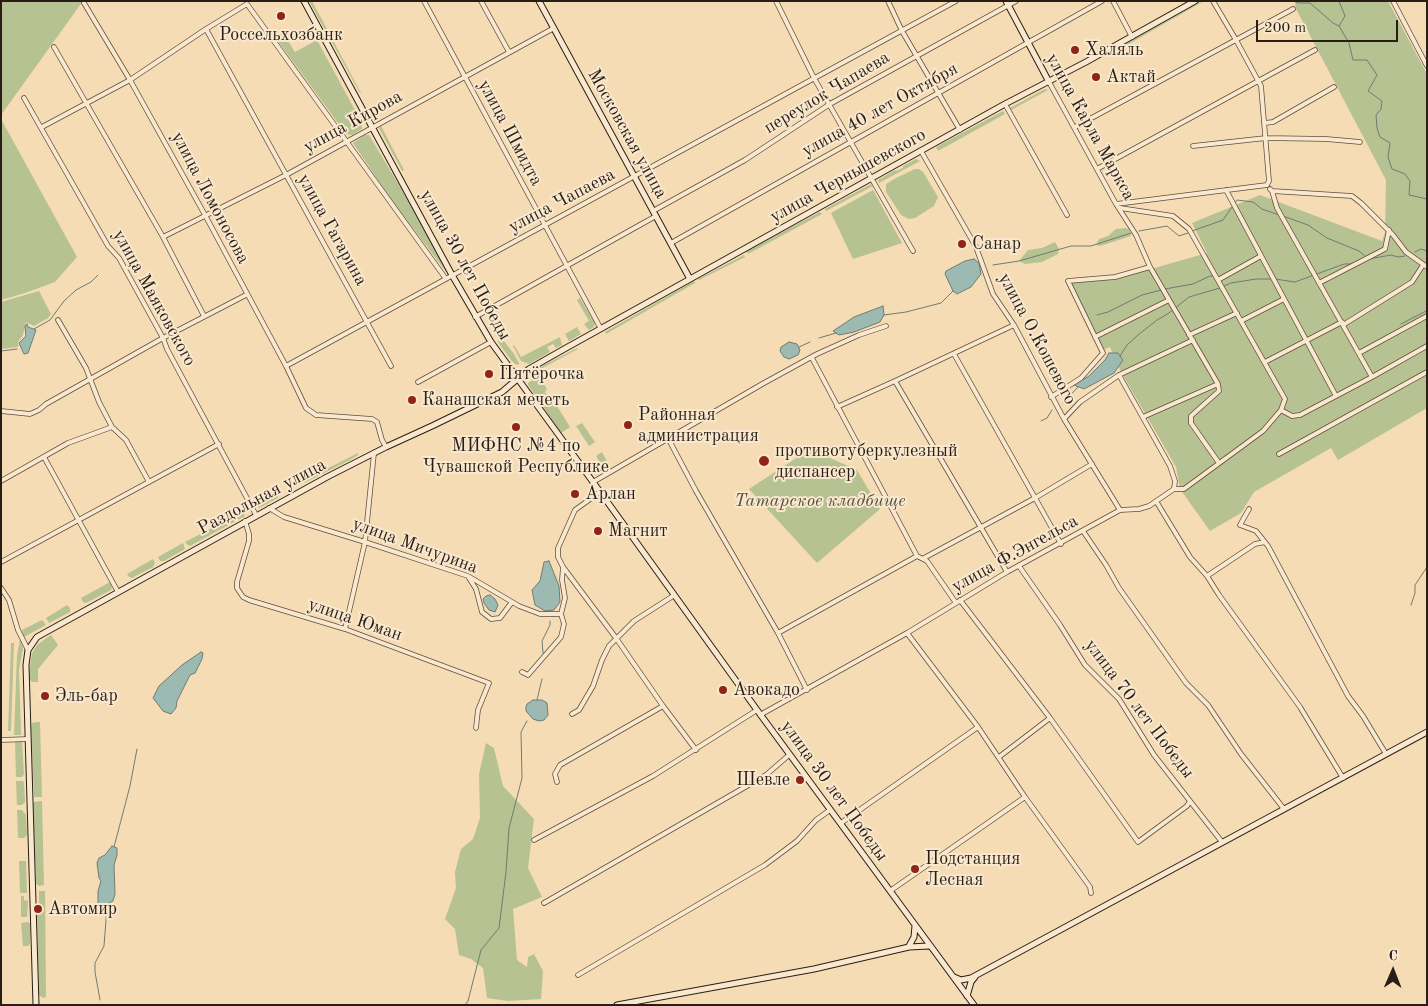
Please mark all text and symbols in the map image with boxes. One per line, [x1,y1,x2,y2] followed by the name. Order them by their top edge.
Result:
[275,10,287,22] marker: Россельхозбанк
[1258,10,1400,42] scale bar
[1264,21,1306,36] text: 200 m
[219,24,343,46] place label: Россельхозбанк
[1085,39,1143,61] place label: Халяль
[1069,44,1081,56] marker: Халяль
[760,47,894,139] street label: переулок Чапаева
[1041,50,1139,204] street label: улица Карла Маркса
[798,58,962,162] street label: улица 40 лет Октября
[582,65,672,203] street label: Московская улица
[1106,66,1156,88] place label: Актай
[1090,71,1102,83] marker: Актай
[473,76,547,190] street label: улица Шмидта
[300,86,406,158] street label: улица Кирова
[766,124,930,228] street label: улица Чернышевского
[166,128,254,268] street label: улица Ломоносова
[505,164,619,238] street label: улица Чапаева
[292,170,372,290] street label: улица Гагарина
[415,186,515,344] street label: улица 30 лет Победы
[108,226,200,370] street label: улица Маяковского
[972,233,1021,255] place label: Санар
[956,238,968,250] marker: Санар
[993,269,1081,409] street label: улица О.Кошевого
[499,363,584,385] place label: Пятёрочка
[483,368,495,380] marker: Пятёрочка
[422,389,569,411] place label: Канашская мечеть
[406,394,418,406] marker: Канашская мечеть
[638,404,759,446] place label: Районная администрация
[622,419,634,431] marker: Районная администрация
[510,421,522,433] marker: МИФНС №4 по Чувашской Республике
[423,435,609,478] place label: МИФНС №4 по Чувашской Республике
[775,440,958,482] place label: противотуберкулезный диспансер
[194,454,330,540] street label: Раздольная улица
[757,454,771,468] marker: противотуберкулезный диспансер
[585,483,636,505] place label: Арлан
[569,488,581,500] marker: Арлан
[734,490,906,512] park label: Татарское кладбище
[948,510,1082,598] street label: улица Ф.Энгельса
[349,513,481,579] street label: улица Мичурина
[608,520,668,542] place label: Магнит
[592,525,604,537] marker: Магнит
[305,594,405,646] street label: улица Юман
[1080,635,1198,783] street label: улица 70 лет Победы
[733,679,800,701] place label: Авокадо
[717,684,729,696] marker: Авокадо
[55,685,118,707] place label: Эль-бар
[39,690,51,702] marker: Эль-бар
[776,716,892,866] street label: улица 30 лет Победы
[736,769,790,791] place label: Шевле
[794,774,806,786] marker: Шевле
[925,848,1020,891] place label: Подстанция Лесная
[909,863,921,875] marker: Подстанция Лесная
[48,898,117,920] place label: Автомир
[32,903,44,915] marker: Автомир
[1368,946,1418,996] north arrow
[1389,949,1398,963] text: С

